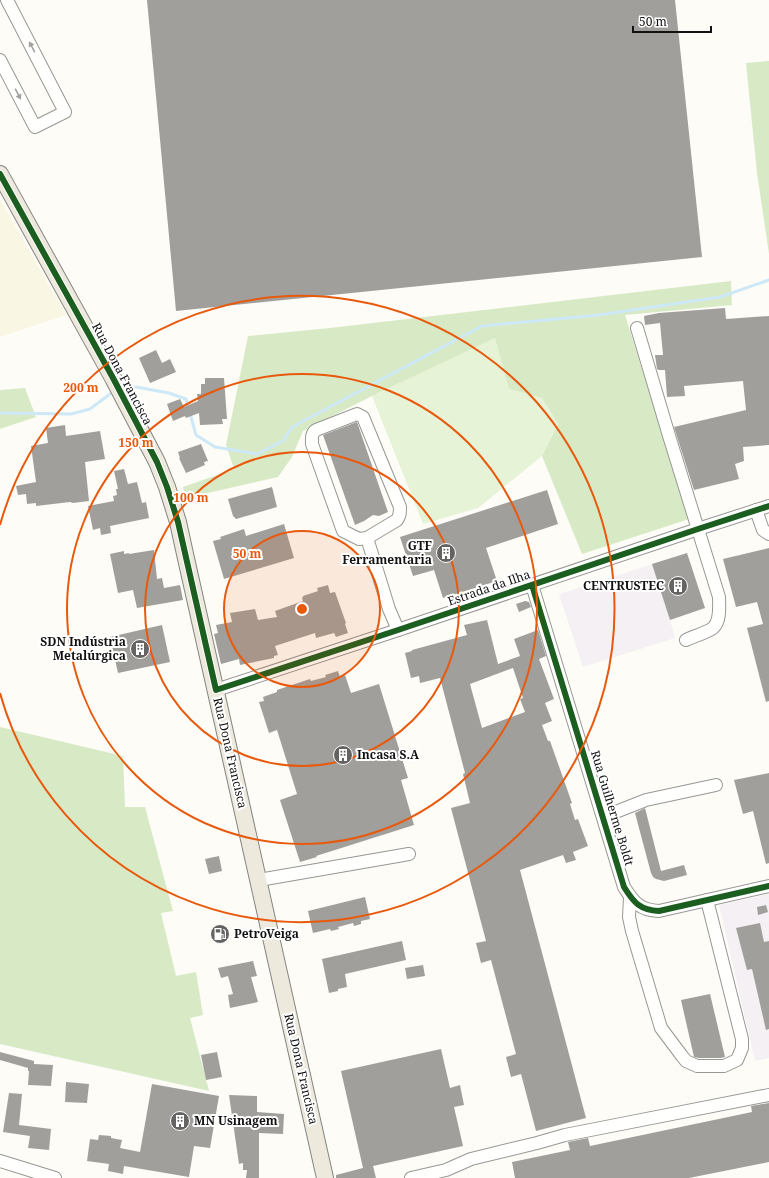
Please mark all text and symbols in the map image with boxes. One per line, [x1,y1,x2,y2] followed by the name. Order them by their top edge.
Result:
[633,8,711,34] scale bar
[639,13,667,30] text: 50 m
[28,41,35,53] one-way arrow
[15,89,21,100] one-way arrow
[88,320,157,428] street label: Rua Dona Francisca
[63,379,99,396] text: 200 m
[118,434,154,451] text: 150 m
[173,489,209,506] text: 100 m
[342,537,433,568] place label: GTF Ferramentaria
[435,542,457,564] building icon: GTF Ferramentaria
[233,545,261,562] text: 50 m
[445,565,533,610] street label: Estrada da Ilha
[667,575,689,597] building icon: CENTRUSTEC
[583,577,664,594] place label: CENTRUSTEC
[295,602,309,616] centre of rings
[40,633,126,664] place label: SDN Indústria Metalúrgica
[129,638,151,660] building icon: SDN Indústria Metalúrgica
[209,696,252,810] street label: Rua Dona Francisca
[332,744,354,766] building icon: Incasa S.A
[357,746,420,763] place label: Incasa S.A
[587,748,638,868] street label: Rua Guilherme Boldt
[209,923,231,945] fuel station icon: PetroVeiga
[234,925,299,942] place label: PetroVeiga
[280,1012,323,1126] street label: Rua Dona Francisca
[169,1110,191,1132] building icon: MN Usinagem
[194,1112,278,1129] place label: MN Usinagem

